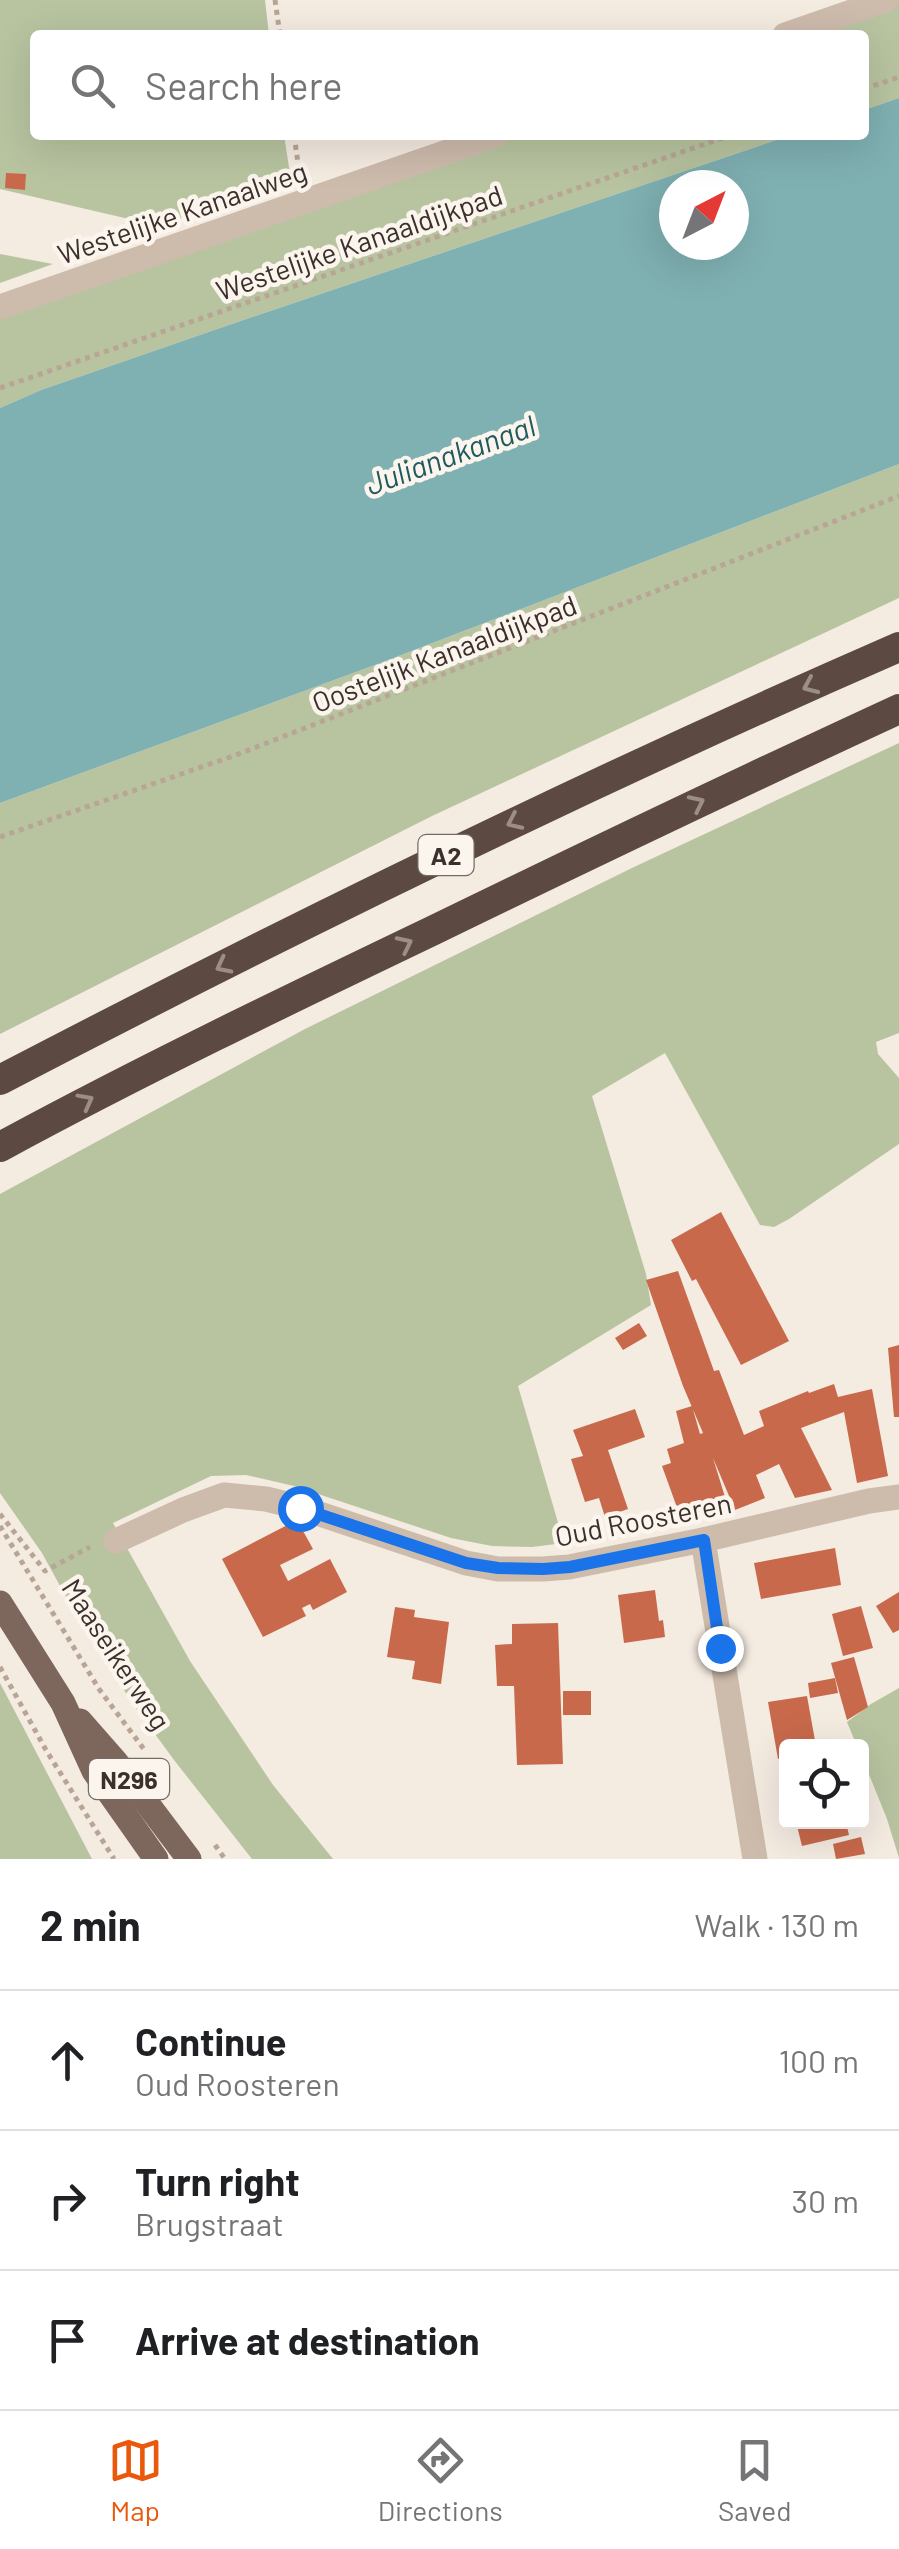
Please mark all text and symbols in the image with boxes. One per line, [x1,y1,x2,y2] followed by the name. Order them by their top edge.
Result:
[30,30,869,140] search box
[65,58,120,113] icon: search
[145,62,343,108] text: Search here
[53,153,311,271] street label: Westelijke Kanaalweg
[659,170,749,260] north arrow
[211,177,507,307] street label: Westelijke Kanaaldijkpad
[360,407,540,501] water label: Julianakanaal
[307,587,581,719] street label: Oostelijk Kanaaldijkpad
[802,674,820,694] one-way arrow
[687,795,705,815] one-way arrow
[507,809,525,829] one-way arrow
[418,835,474,875] road number: A2
[395,936,413,956] one-way arrow
[216,954,234,973] one-way arrow
[75,1094,93,1113] one-way arrow
[552,1485,734,1553] street label: Oud Roosteren
[278,1486,324,1532] route start
[56,1572,178,1736] street label: Maaseikerweg
[698,1626,744,1672] route end
[779,1739,869,1829] map controls
[779,1739,869,1829] button: locate
[89,1759,169,1799] road number: N296
[40,1899,141,1949] text: 2 min
[695,1905,859,1943] text: Walk · 130 m
[135,2018,286,2064] text: Continue
[40,2033,95,2088] icon: ahead
[779,2041,859,2079] text: 100 m
[135,2064,340,2102] text: Oud Roosteren
[135,2158,300,2204] text: Turn right
[40,2173,95,2228] icon: right
[792,2181,859,2219] text: 30 m
[135,2204,284,2242] text: Brugstraat
[40,2313,95,2368] icon: arrive
[135,2317,480,2363] text: Arrive at destination
[108,2433,163,2527] tab: Map
[378,2433,503,2527] tab: Directions
[718,2433,791,2527] tab: Saved

